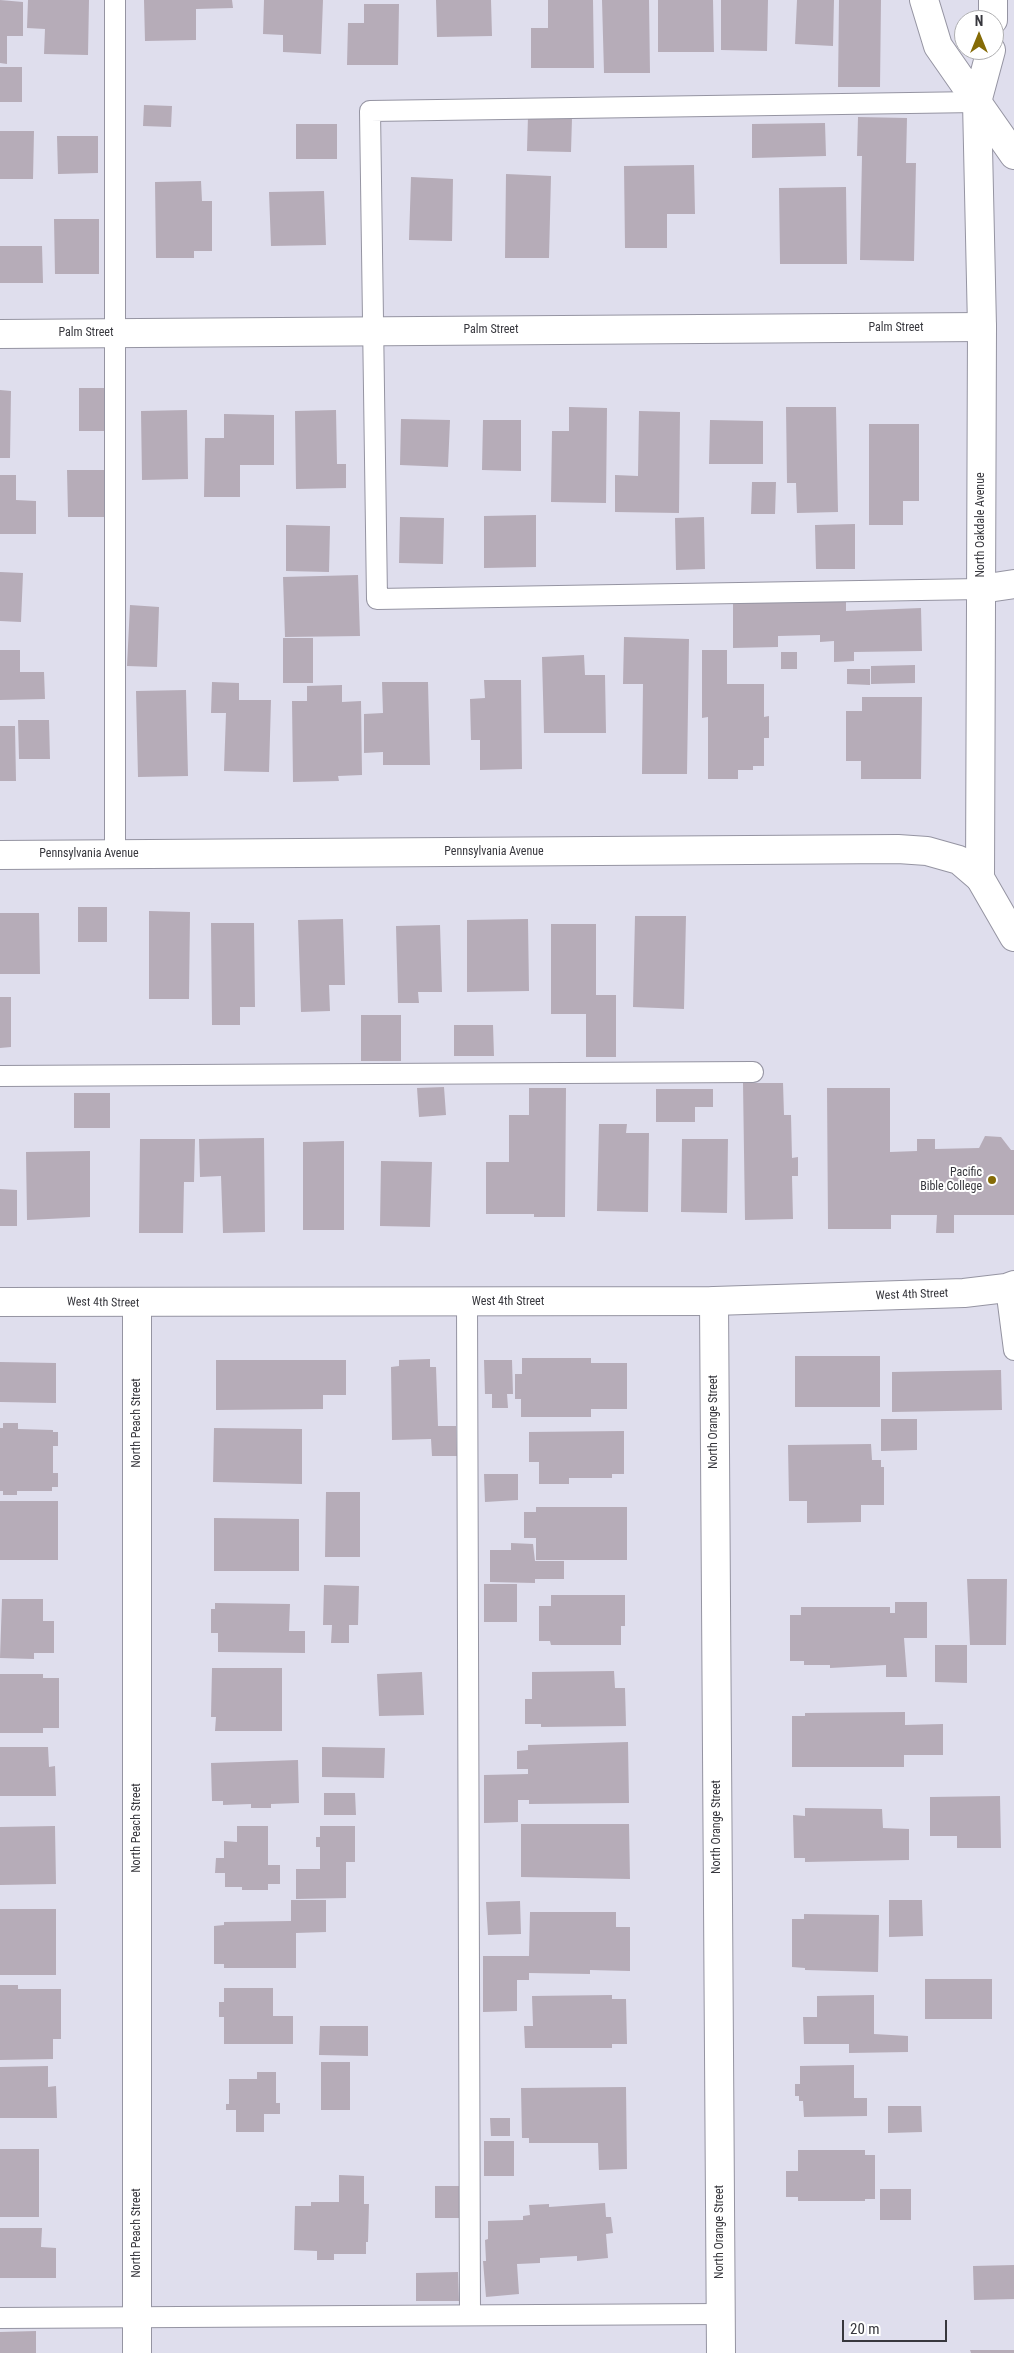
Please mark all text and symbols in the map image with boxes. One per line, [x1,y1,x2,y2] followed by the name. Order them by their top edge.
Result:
[954,10,1004,60] north arrow
[975,13,983,29] text: N
[869,321,923,335] street label: Palm Street
[464,323,518,337] street label: Palm Street
[59,326,113,340] street label: Palm Street
[974,472,988,578] street label: North Oakdale Avenue
[444,845,544,859] street label: Pennsylvania Avenue
[39,847,139,861] street label: Pennsylvania Avenue
[920,1166,982,1194] place label: Pacific Bible College
[986,1174,998,1186] marker: Pacific Bible College
[876,1287,948,1303] street label: West 4th Street
[67,1295,139,1311] street label: West 4th Street
[472,1295,544,1309] street label: West 4th Street
[707,1375,721,1469] street label: North Orange Street
[130,1378,144,1468] street label: North Peach Street
[710,1780,724,1874] street label: North Orange Street
[130,1783,144,1873] street label: North Peach Street
[713,2185,727,2279] street label: North Orange Street
[130,2188,144,2278] street label: North Peach Street
[844,2310,949,2342] scale bar
[850,2320,880,2338] text: 20 m

